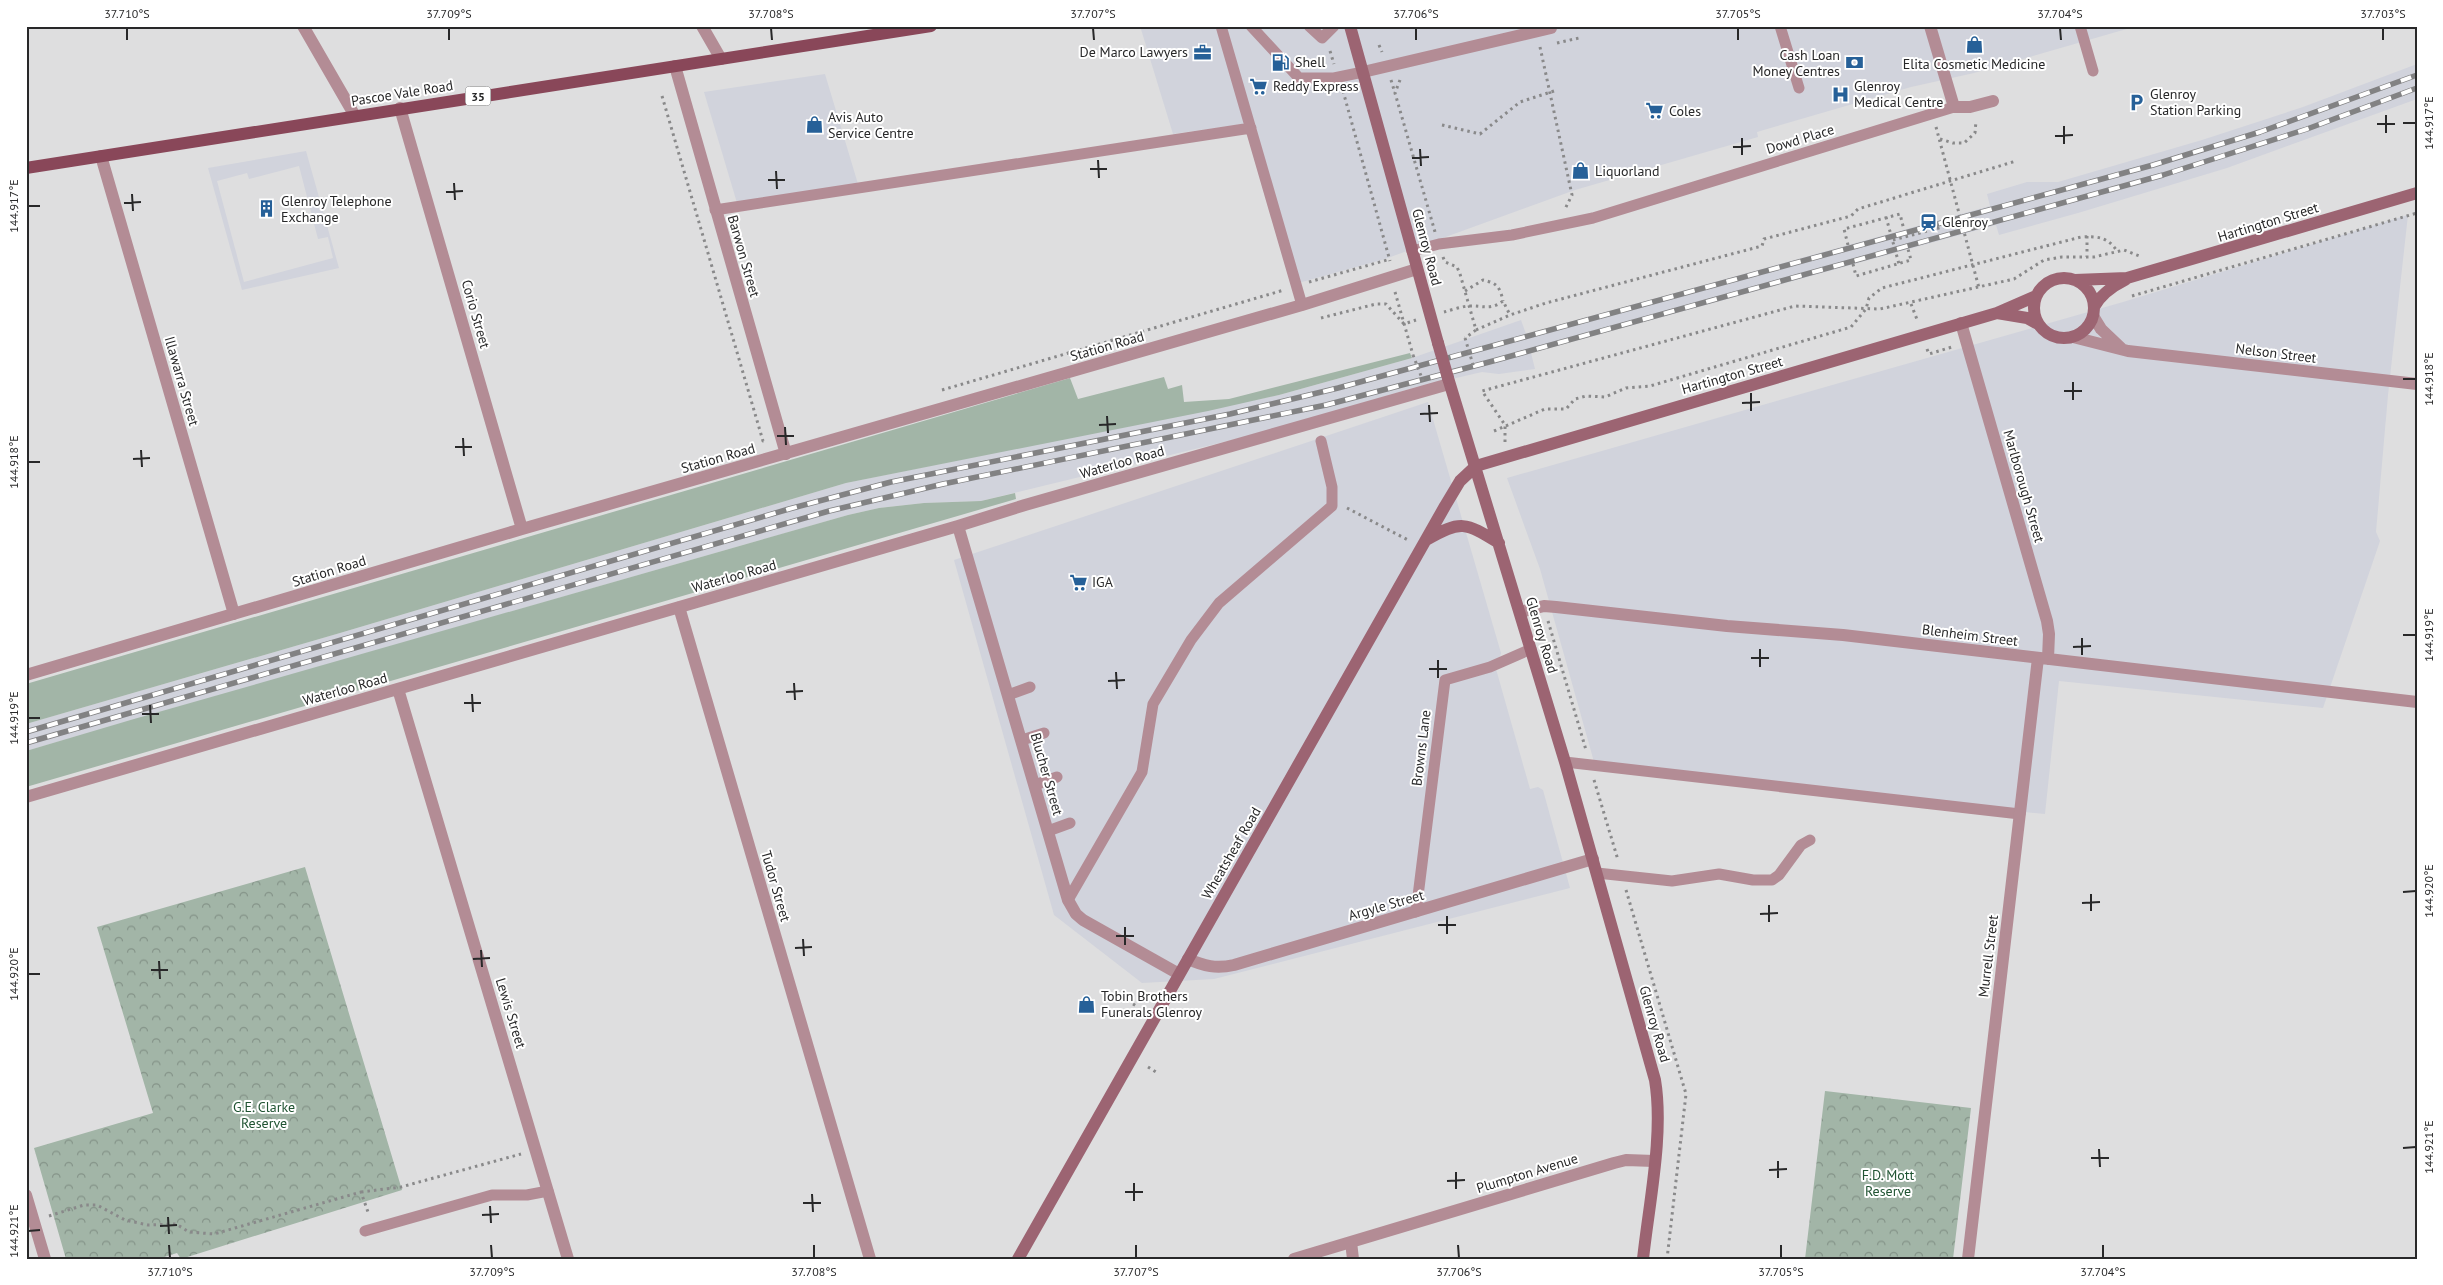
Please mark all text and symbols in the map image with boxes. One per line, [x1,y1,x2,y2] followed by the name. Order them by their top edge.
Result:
[104,6,150,21] text: 37.710°S
[426,6,472,21] text: 37.709°S
[748,6,794,21] text: 37.708°S
[1070,6,1116,21] text: 37.707°S
[1393,6,1439,21] text: 37.706°S
[1715,6,1761,21] text: 37.705°S
[2037,6,2083,21] text: 37.704°S
[2360,6,2406,21] text: 37.703°S
[1964,34,1984,54] shop icon: Elita Cosmetic Medicine
[1192,42,1212,62] office icon: De Marco Lawyers
[1080,43,1188,61] place label: De Marco Lawyers
[1752,46,1840,80] place label: Cash Loan Money Centres
[1271,52,1291,72] fuel station icon: Shell
[1295,53,1325,71] place label: Shell
[1844,53,1864,73] bank icon: Cash Loan Money Centres
[1903,55,2045,73] place label: Elita Cosmetic Medicine
[350,76,454,110] street label: Pascoe Vale Road
[1249,76,1269,96] supermarket icon: Reddy Express
[1273,77,1359,95] place label: Reddy Express
[1854,77,1943,111] place label: Glenroy Medical Centre
[1830,84,1850,104] hospital icon: Glenroy Medical Centre
[2150,85,2241,119] place label: Glenroy Station Parking
[466,86,490,105] road number: 35
[2126,92,2146,112] parking icon: Glenroy Station Parking
[2421,96,2436,150] text: 144.917°E
[1645,101,1665,121] supermarket icon: Coles
[1669,102,1701,120] place label: Coles
[828,108,914,142] place label: Avis Auto Service Centre
[804,115,824,135] shop icon: Avis Auto Service Centre
[1764,120,1836,158] street label: Dowd Place
[1571,161,1591,181] shop icon: Liquorland
[1595,162,1660,180] place label: Liquorland
[6,179,21,233] text: 144.917°E
[281,192,392,226] place label: Glenroy Telephone Exchange
[2215,198,2321,246] street label: Hartington Street
[257,199,277,219] building icon: Glenroy Telephone Exchange
[1408,207,1446,287] street label: Glenroy Road
[1918,212,1938,232] station icon: Glenroy
[724,213,764,299] street label: Barwon Street
[1942,213,1989,231] place label: Glenroy
[458,278,494,351] street label: Corio Street
[1068,327,1146,365] street label: Station Road
[161,334,203,428] street label: Illawarra Street
[2235,339,2318,367] street label: Nelson Street
[1679,352,1785,398] street label: Hartington Street
[2421,352,2436,406] text: 144.918°E
[1999,428,2049,545] street label: Marlborough Street
[6,435,21,489] text: 144.918°E
[679,439,757,477] street label: Station Road
[1078,441,1166,483] street label: Waterloo Road
[290,551,368,591] street label: Station Road
[690,555,778,597] street label: Waterloo Road
[1068,572,1088,592] supermarket icon: IGA
[1092,573,1114,591] place label: IGA
[1522,595,1562,675] street label: Glenroy Road
[2421,608,2436,662] text: 144.919°E
[1921,620,2019,650] street label: Blenheim Street
[301,668,389,710] street label: Waterloo Road
[6,691,21,745] text: 144.919°E
[1407,709,1435,787] street label: Browns Lane
[1027,731,1067,818] street label: Blucher Street
[1197,804,1265,902] street label: Wheatsheaf Road
[757,848,795,924] street label: Tudor Street
[2421,864,2436,918] text: 144.920°E
[1346,886,1426,924] street label: Argyle Street
[1974,913,2002,998] street label: Murrell Street
[6,947,21,1001] text: 144.920°E
[492,976,530,1051] street label: Lewis Street
[1635,984,1675,1064] street label: Glenroy Road
[1101,987,1202,1021] place label: Tobin Brothers Funerals Glenroy
[1077,994,1097,1014] shop icon: Tobin Brothers Funerals Glenroy
[233,1098,295,1132] park label: G.E. Clarke Reserve
[2421,1120,2436,1174] text: 144.921°E
[1474,1149,1580,1197] street label: Plumpton Avenue
[1862,1166,1915,1200] park label: F.D. Mott Reserve
[6,1204,21,1258] text: 144.921°E
[147,1264,193,1279] text: 37.710°S
[469,1264,515,1279] text: 37.709°S
[791,1264,837,1279] text: 37.708°S
[1113,1264,1159,1279] text: 37.707°S
[1436,1264,1482,1279] text: 37.706°S
[1758,1264,1804,1279] text: 37.705°S
[2080,1264,2126,1279] text: 37.704°S

